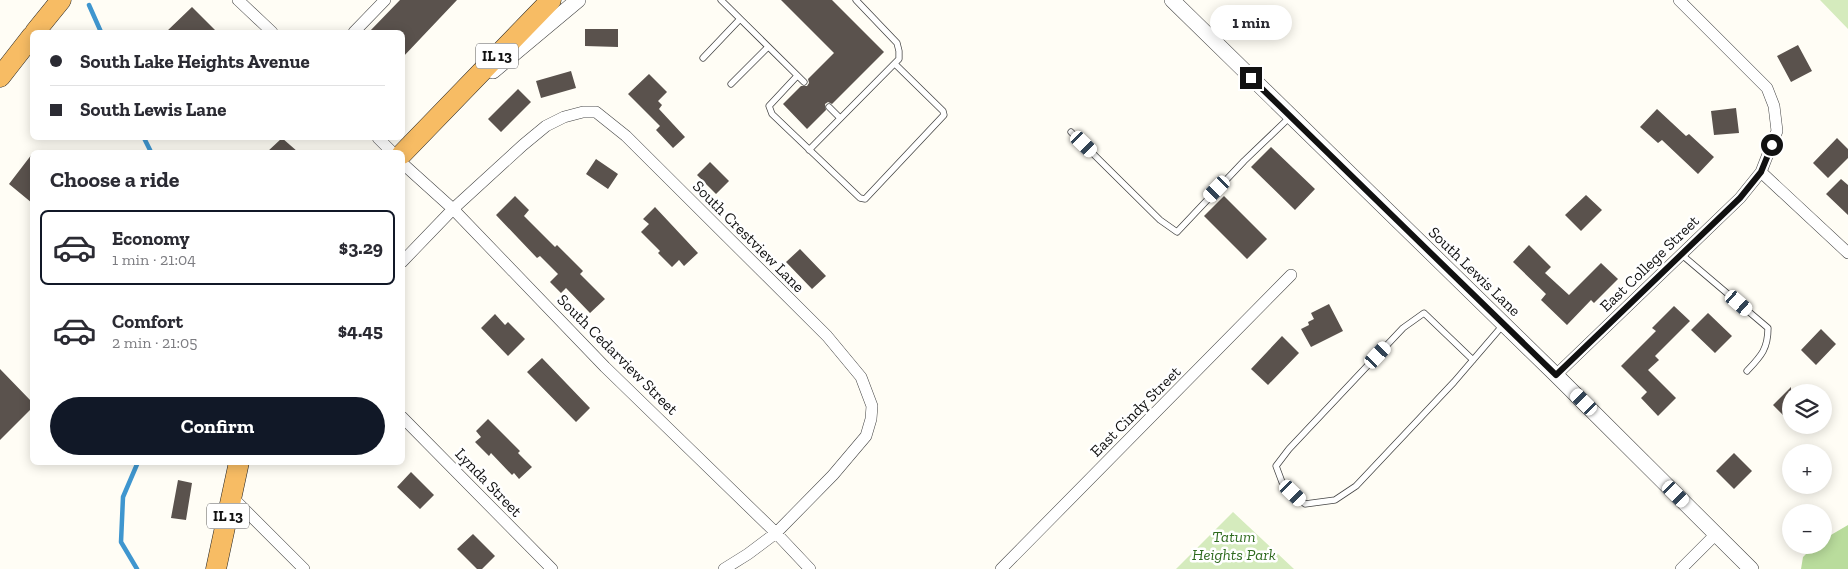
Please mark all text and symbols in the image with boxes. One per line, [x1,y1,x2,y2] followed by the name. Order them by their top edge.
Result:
[1210,5,1292,40] callout: 1 min
[1232,13,1270,32] text: 1 min
[476,44,518,68] road number: IL 13
[80,50,310,73] text: South Lake Heights Avenue
[1240,67,1262,89] route end
[80,98,226,121] text: South Lewis Lane
[1068,128,1100,160] car
[1761,134,1783,156] route start
[50,166,180,193] text: Choose a ride
[1201,173,1232,205] car
[689,177,808,296] street label: South Crestview Lane
[1596,211,1703,315] street label: East College Street
[1425,223,1525,320] street label: South Lewis Lane
[52,225,97,270] icon: car
[112,227,190,250] text: Economy
[339,236,383,259] text: $3.29
[112,250,196,269] text: 1 min · 21:04
[1722,287,1755,319] car
[553,290,682,419] street label: South Cedarview Street
[52,308,97,353] icon: car
[112,310,183,333] text: Comfort
[338,319,383,342] text: $4.45
[112,333,198,352] text: 2 min · 21:05
[1362,339,1393,371] car
[1086,362,1185,460] street label: East Cindy Street
[1782,384,1832,554] map controls
[1782,384,1832,434] button: layers
[1568,386,1599,418] car
[50,397,385,455] button: Confirm
[451,444,526,521] street label: Lynda Street
[1782,444,1832,494] button: +
[1277,477,1309,509] car
[1660,478,1691,510] car
[207,504,249,528] road number: IL 13
[1782,504,1832,554] button: −
[1192,527,1276,564] park label: Tatum Heights Park

